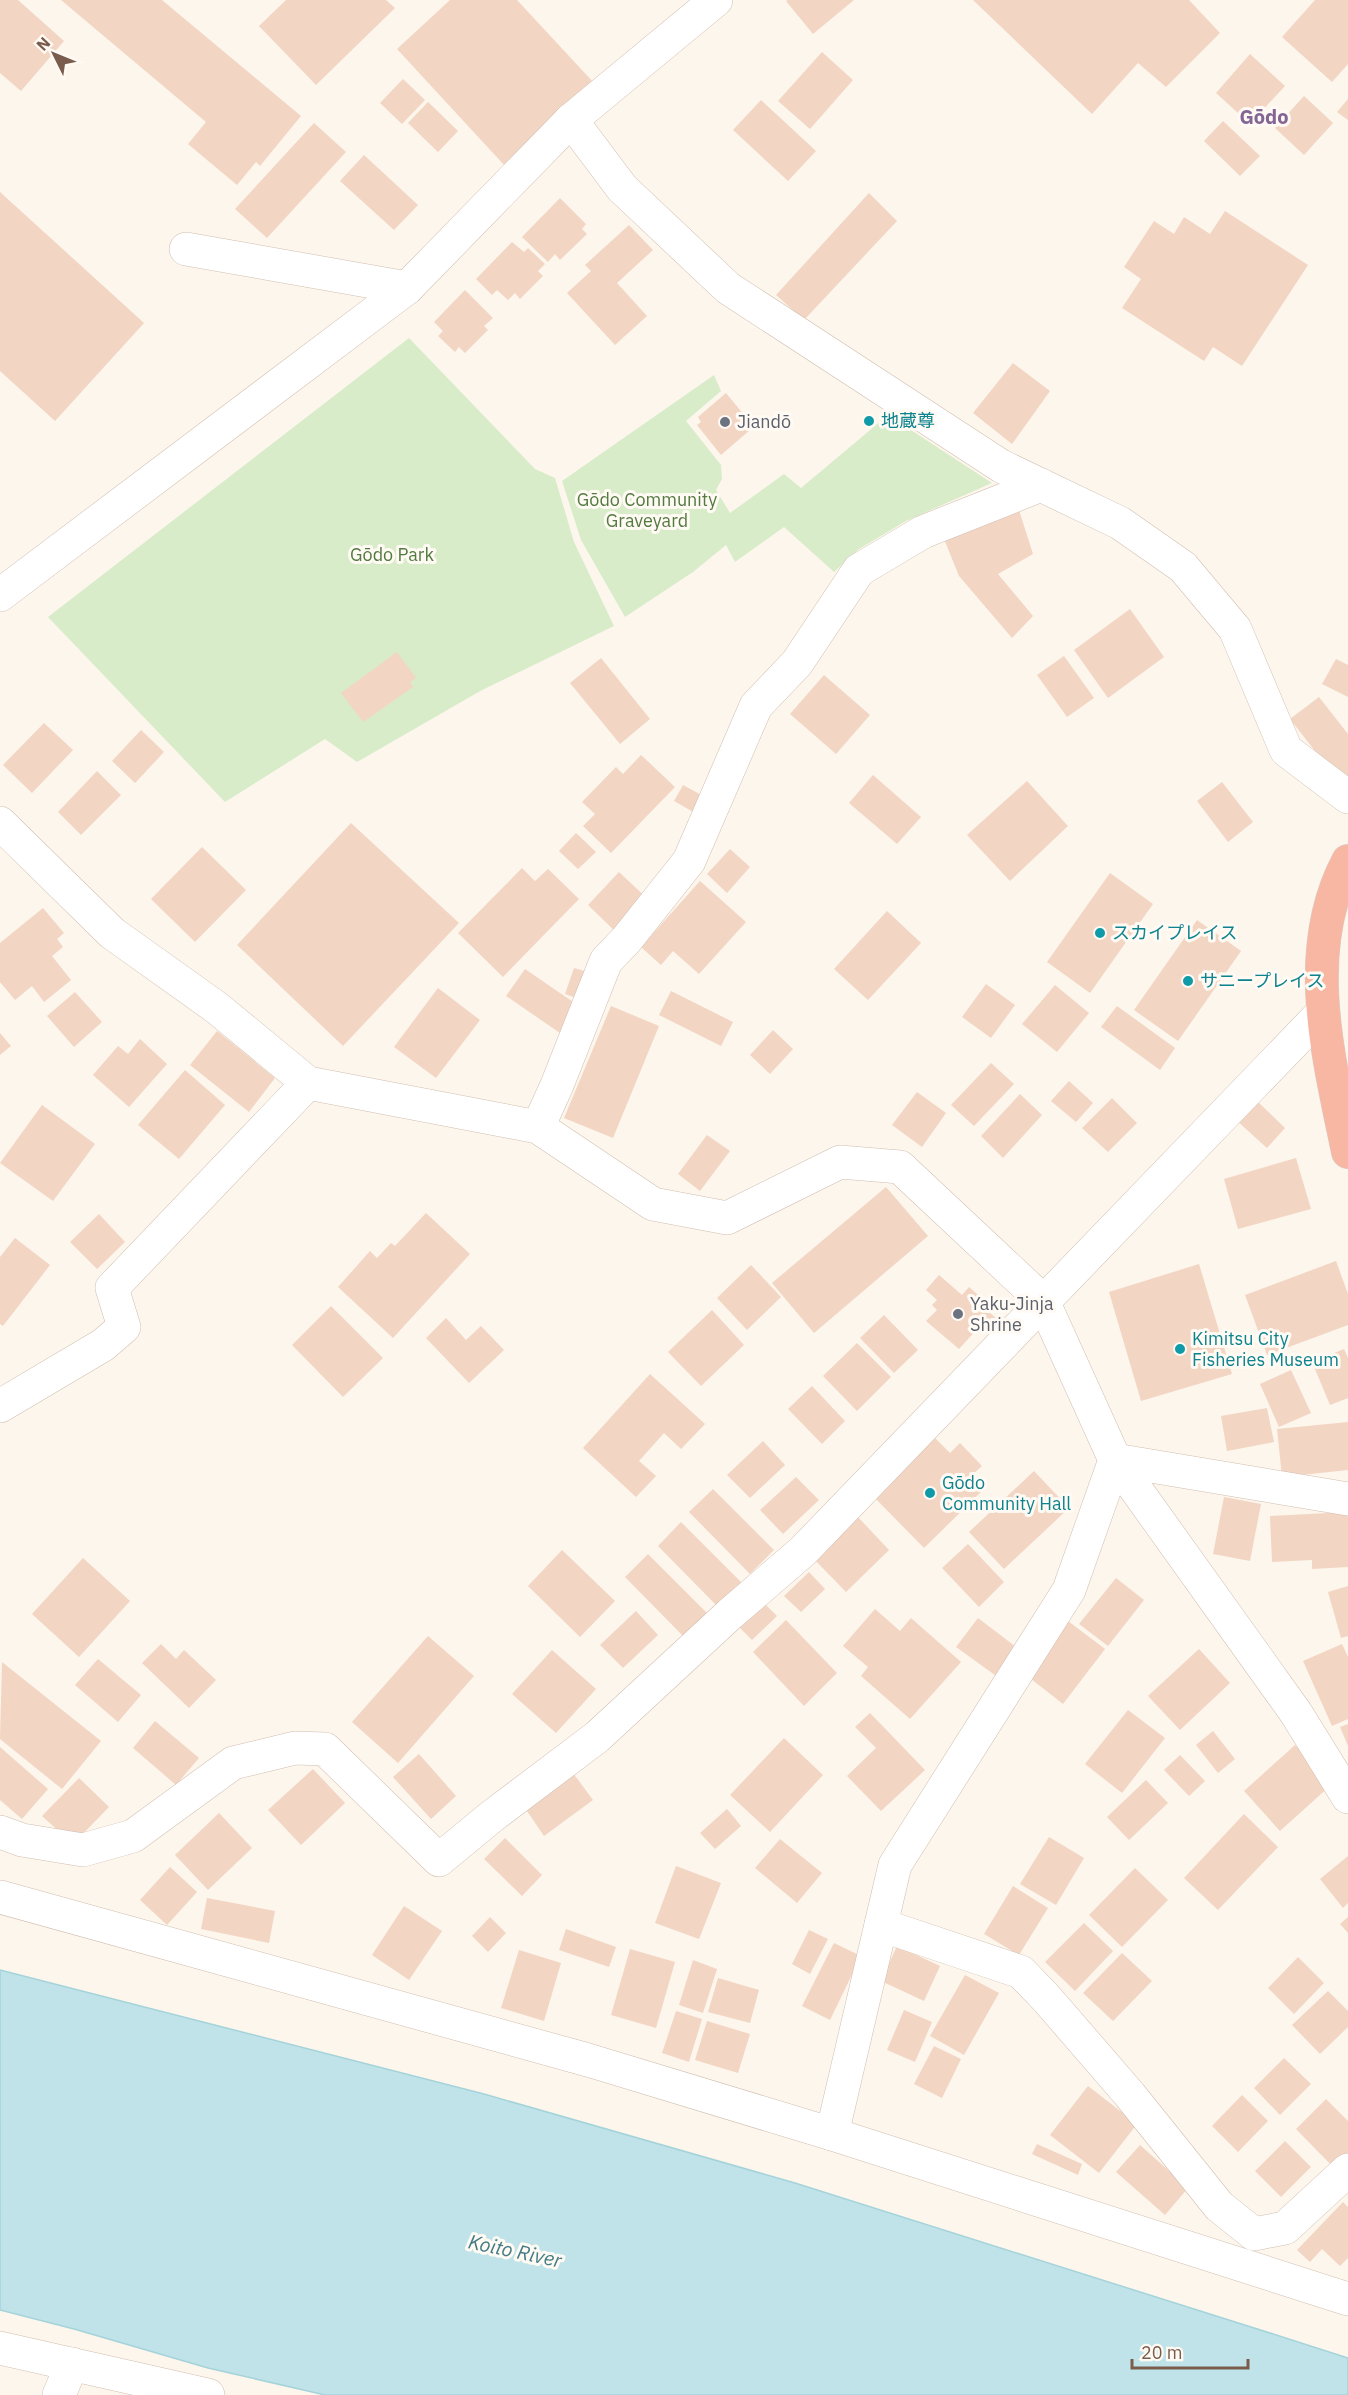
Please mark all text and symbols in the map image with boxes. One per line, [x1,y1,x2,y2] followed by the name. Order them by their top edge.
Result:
[24,24,84,84] north arrow
[32,33,54,55] text: N
[1239,103,1289,130] district label: Gōdo
[881,409,935,432] place label: 地蔵尊
[737,410,791,433] place label: Jiandō
[862,414,876,428] marker: 地蔵尊
[718,415,732,429] marker: Jiandō
[577,488,717,532] park label: Gōdo Community Graveyard
[350,543,434,566] park label: Gōdo Park
[1112,921,1237,944] place label: スカイプレイス
[1093,926,1107,940] marker: スカイプレイス
[1200,969,1324,992] place label: サニープレイス
[1181,974,1195,988] marker: サニープレイス
[970,1292,1054,1336] place label: Yaku-Jinja Shrine
[951,1307,965,1321] marker: Yaku-Jinja Shrine
[1192,1327,1339,1371] place label: Kimitsu City Fisheries Museum
[1173,1342,1187,1356] marker: Kimitsu City Fisheries Museum
[942,1471,1071,1515] place label: Gōdo Community Hall
[923,1486,937,1500] marker: Gōdo Community Hall
[466,2227,565,2274] water label: Koito River
[1132,2332,1248,2370] scale bar
[1141,2341,1183,2364] text: 20 m

